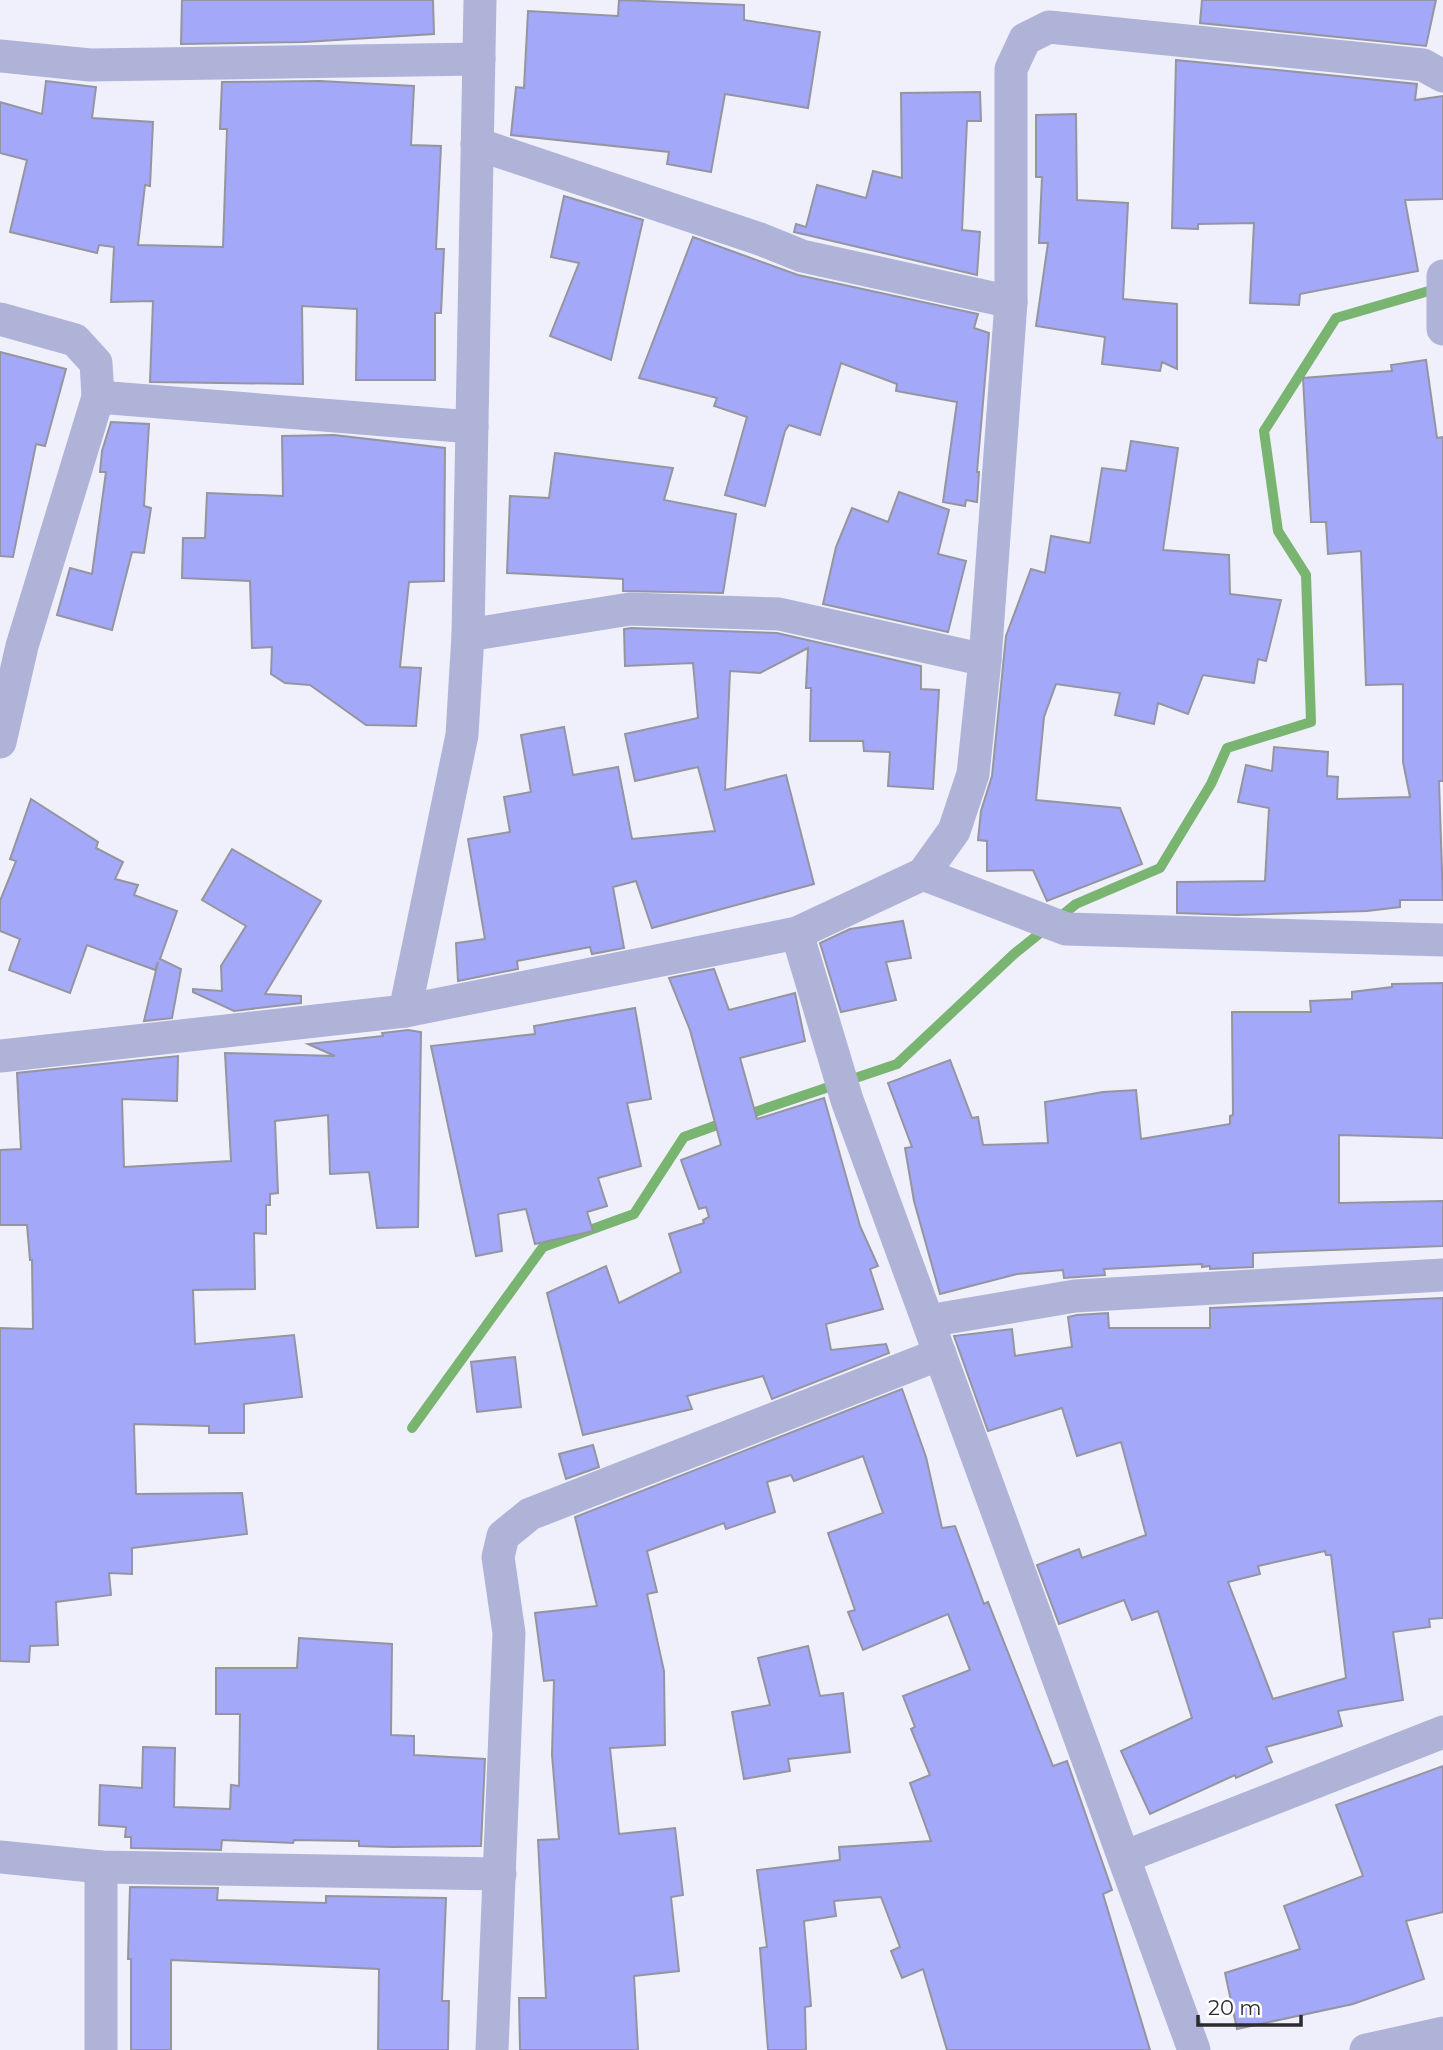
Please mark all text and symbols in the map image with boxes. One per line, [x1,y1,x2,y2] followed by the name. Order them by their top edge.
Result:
[1198,1983,1301,2027] scale bar
[1208,1995,1262,2020] text: 20 m

